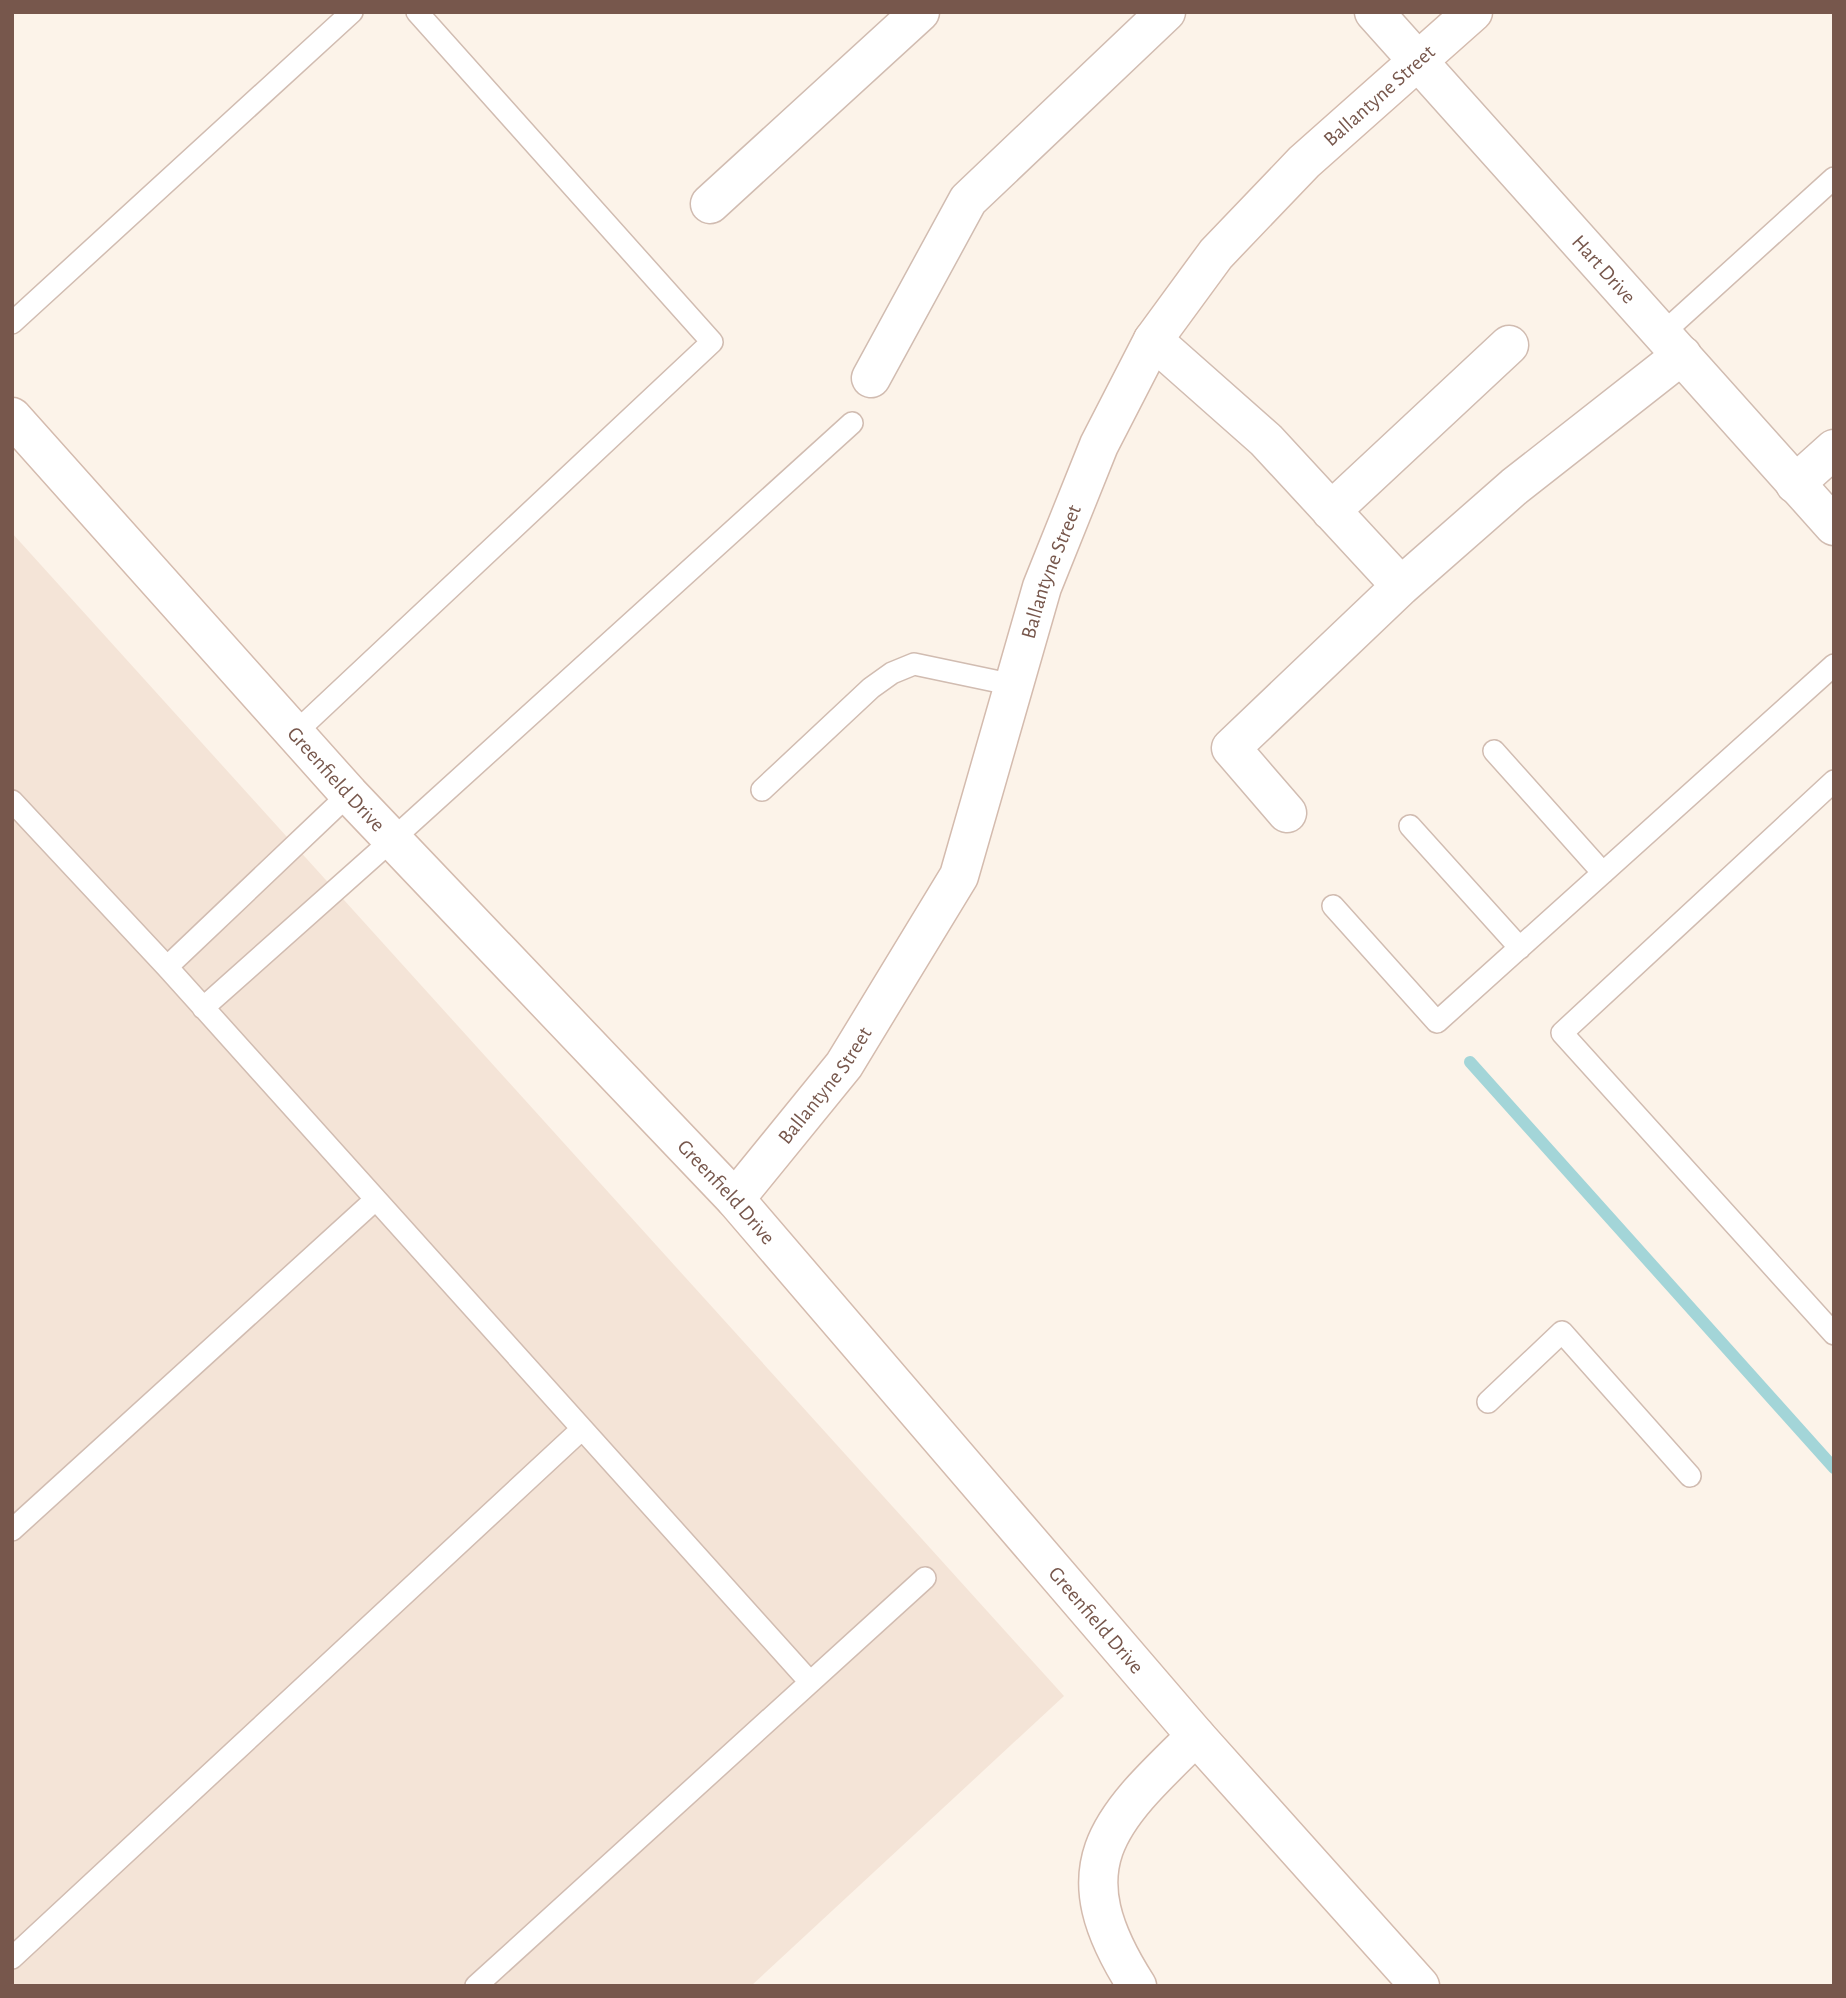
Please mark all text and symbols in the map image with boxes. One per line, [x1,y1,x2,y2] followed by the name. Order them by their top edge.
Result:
[1319,41,1439,150] street label: Ballantyne Street
[1568,231,1640,307] street label: Hart Drive
[1017,501,1085,641] street label: Ballantyne Street
[284,723,389,835] street label: Greenfield Drive
[774,1023,875,1148] street label: Ballantyne Street
[674,1135,779,1248] street label: Greenfield Drive
[1045,1562,1148,1678] street label: Greenfield Drive

